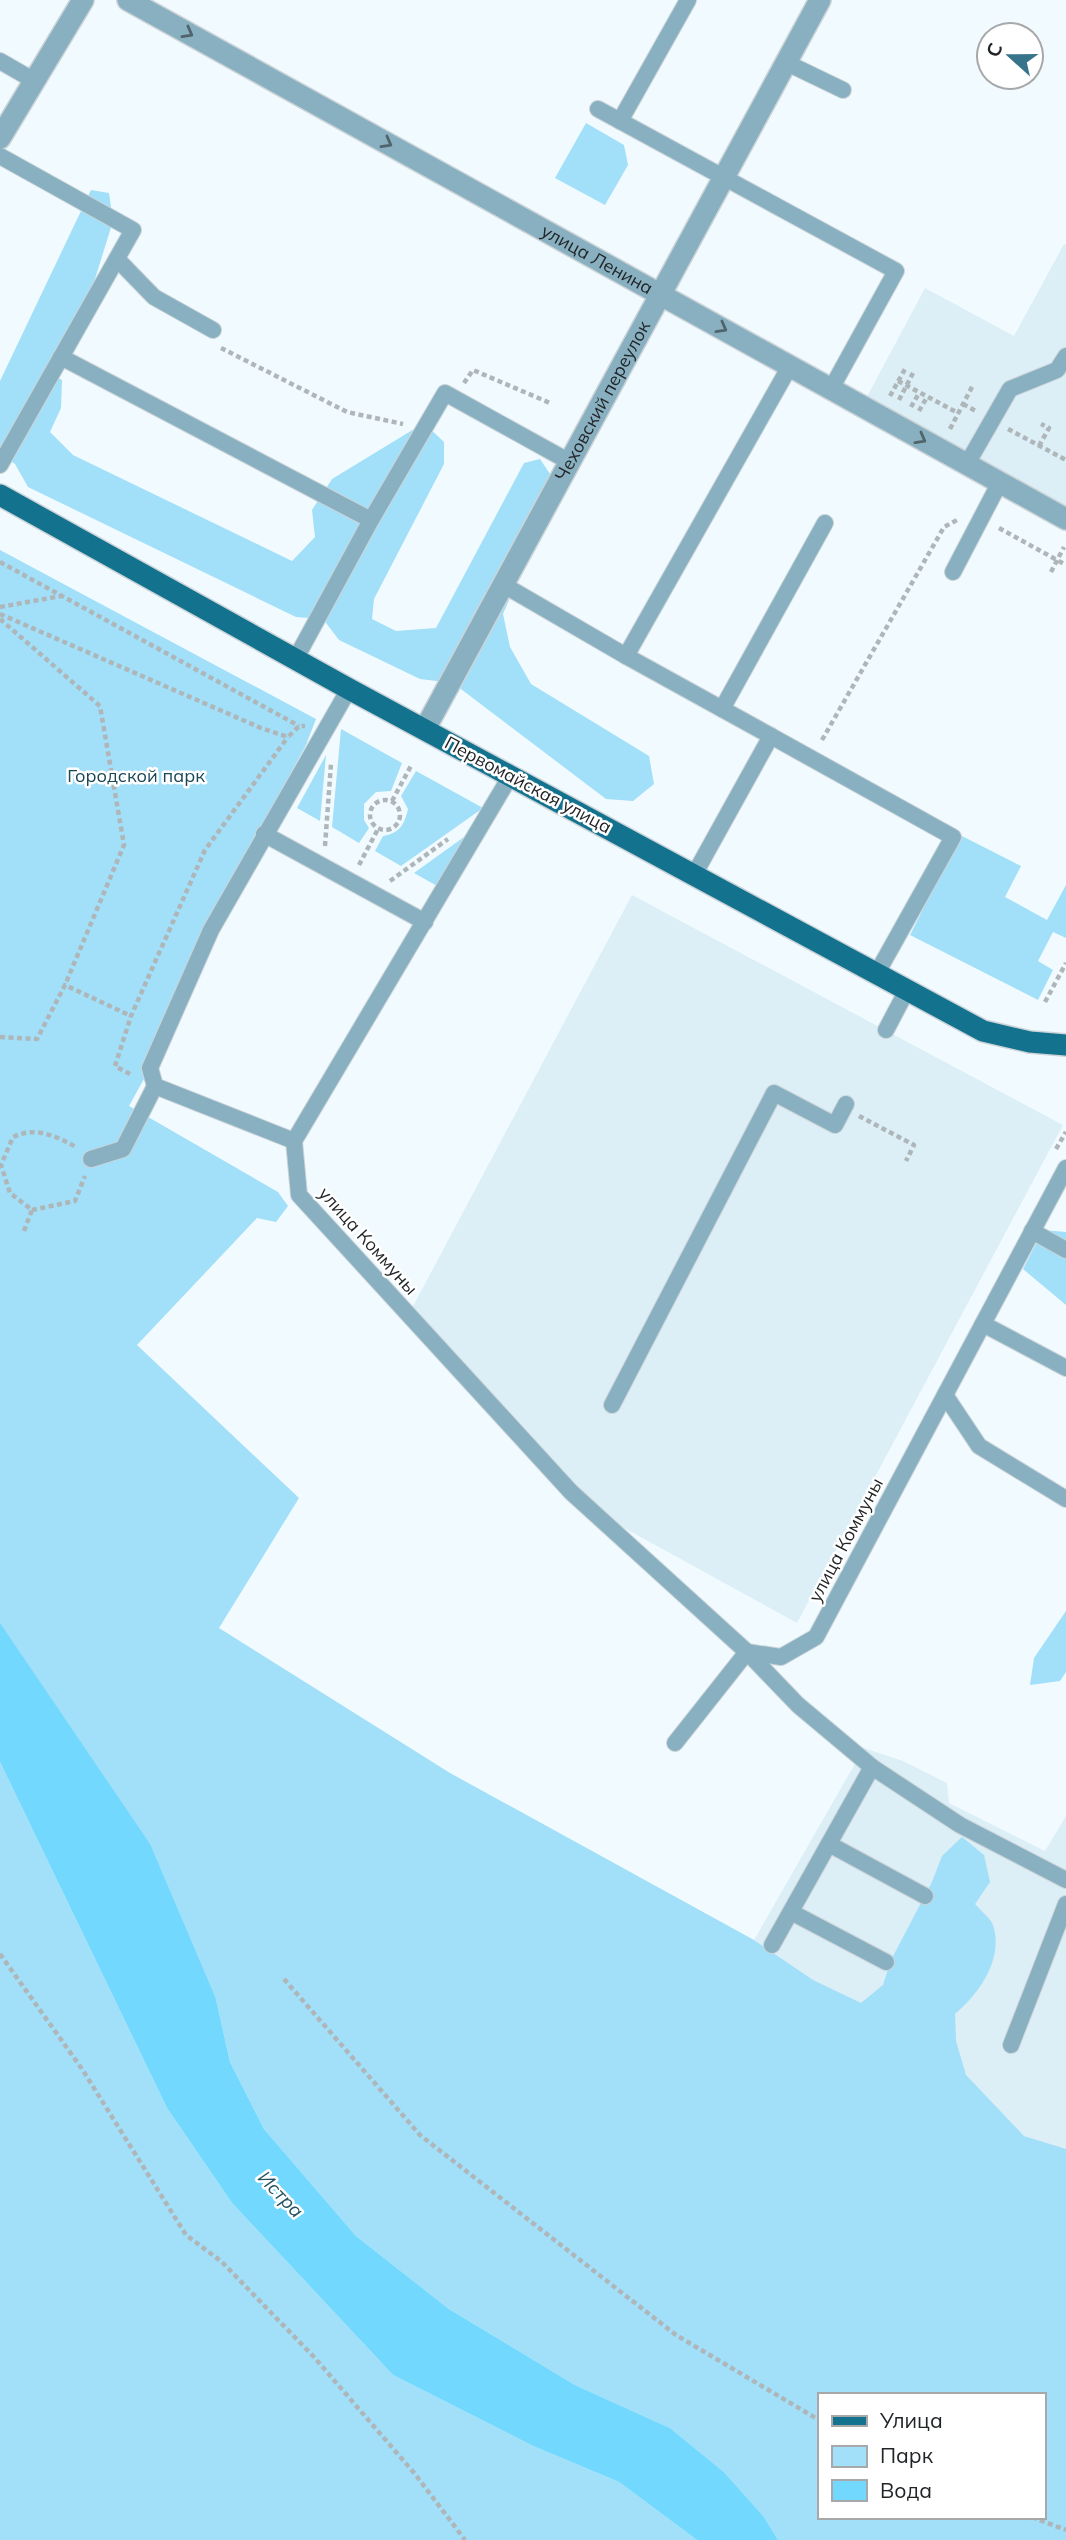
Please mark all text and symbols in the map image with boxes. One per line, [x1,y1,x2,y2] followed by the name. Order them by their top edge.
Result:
[975,21,1045,91] north arrow
[181,25,193,38] one-way arrow
[981,40,1008,60] text: С
[380,135,392,148] one-way arrow
[537,219,657,299] street label: улица Ленина
[550,316,655,485] street label: Чеховский переулок
[715,320,727,334] one-way arrow
[914,431,926,444] one-way arrow
[441,731,616,838] street label: Первомайская улица
[67,764,205,787] park label: Городской парк
[314,1182,423,1299] street label: улица Коммуны
[803,1474,888,1606] street label: улица Коммуны
[253,2166,309,2222] water label: Истра
[818,2393,1045,2519] legend
[879,2407,943,2433] text: Улица
[880,2442,934,2468] text: Парк
[880,2477,932,2503] text: Вода

